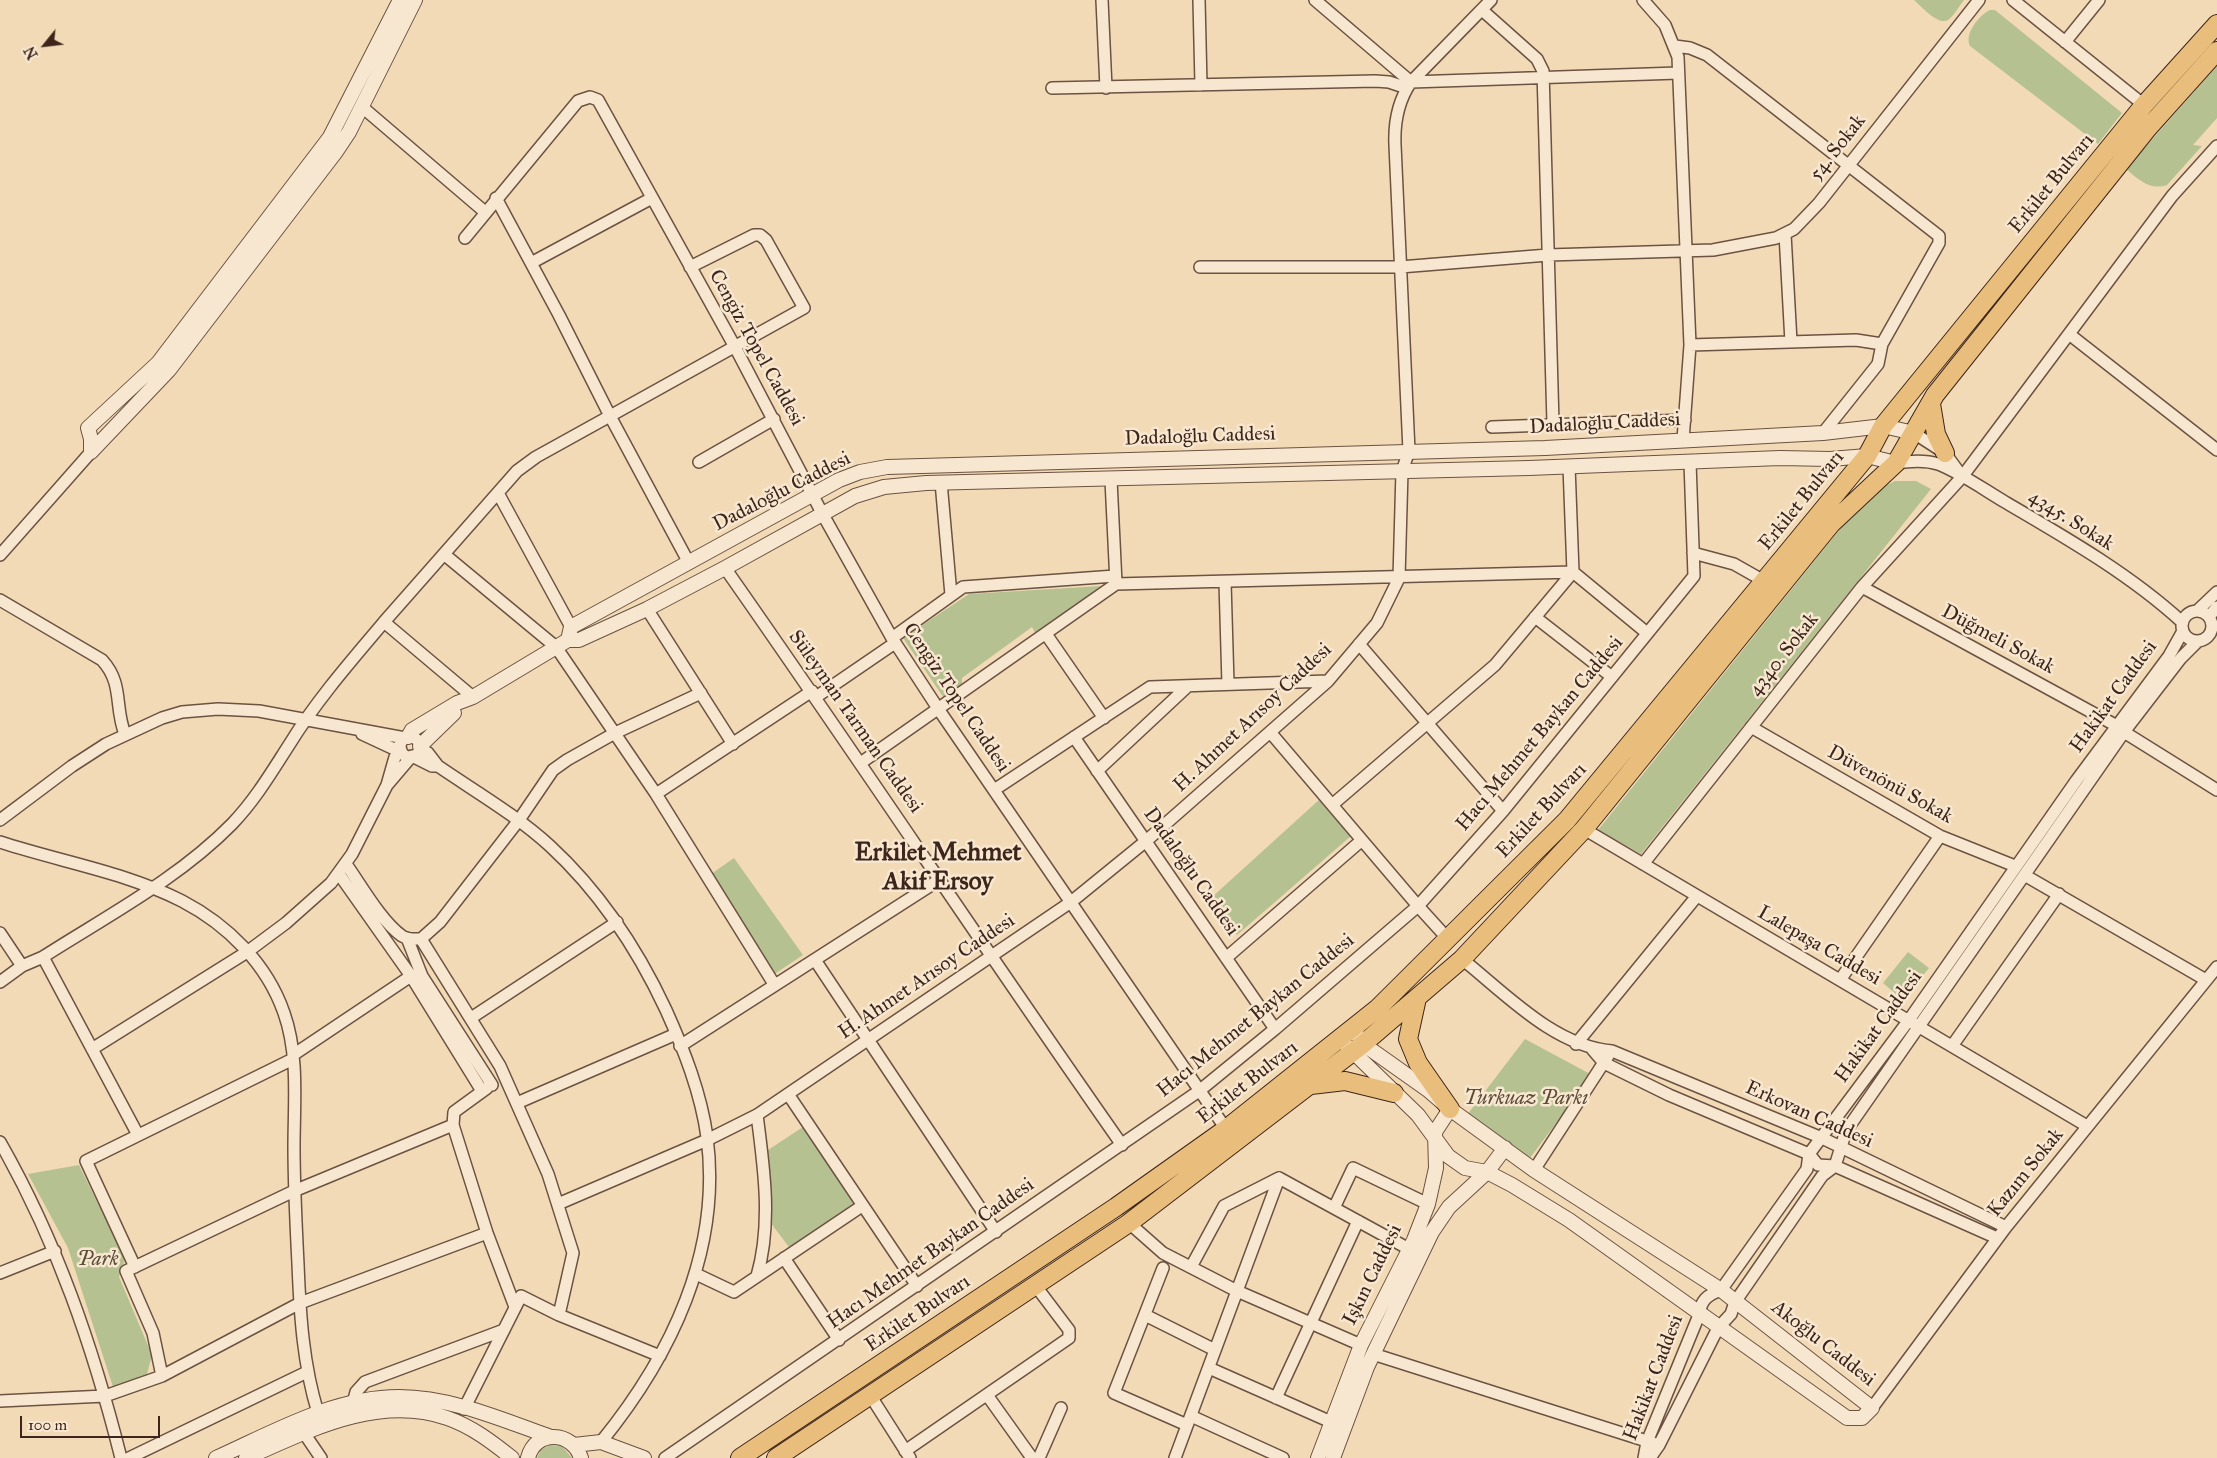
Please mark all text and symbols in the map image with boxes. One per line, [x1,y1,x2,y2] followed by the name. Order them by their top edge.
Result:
[20,20,70,70] north arrow
[21,43,42,62] text: N
[1805,110,1871,186] street label: 54. Sokak
[2004,129,2100,239] street label: Erkilet Bulvarı
[703,266,809,430] street label: Cengiz Topel Caddesi
[1529,408,1681,440] street label: Dadaloğlu Caddesi
[1124,422,1276,452] street label: Dadaloğlu Caddesi
[1754,446,1850,556] street label: Erkilet Bulvarı
[709,447,855,537] street label: Dadaloğlu Caddesi
[2024,485,2118,557] street label: 4345. Sokak
[1937,600,2059,680] street label: Düğmeli Sokak
[1744,609,1824,701] street label: 4340. Sokak
[897,619,1015,777] street label: Cengiz Topel Caddesi
[783,626,927,818] street label: Süleyman Tarman Caddesi
[1451,632,1629,836] street label: Hacı Mehmet Baykan Caddesi
[2065,636,2163,758] street label: Hakikat Caddesi
[1169,638,1337,798] street label: H. Ahmet Arısoy Caddesi
[1823,741,1957,829] street label: Düvenönü Sokak
[1492,758,1592,864] street label: Erkilet Bulvarı
[1138,803,1244,941] street label: Dadaloğlu Caddesi
[855,839,1021,898] district label: Erkilet Mehmet Akif Ersoy
[1753,901,1885,991] street label: Lalepaşa Caddesi
[834,909,1020,1045] street label: H. Ahmet Arısoy Caddesi
[1152,929,1360,1103] street label: Hacı Mehmet Baykan Caddesi
[1830,966,1928,1088] street label: Hakikat Caddesi
[1193,1036,1303,1130] street label: Erkilet Bulvarı
[1741,1076,1877,1154] street label: Erkovan Caddesi
[1464,1087,1588,1111] park label: Turkuaz Parkı
[1983,1124,2069,1222] street label: Kazım Sokak
[823,1173,1039,1335] street label: Hacı Mehmet Baykan Caddesi
[1338,1221,1408,1329] street label: Işkın Caddesi
[77,1248,119,1272] park label: Park
[861,1270,975,1358] street label: Erkilet Bulvarı
[1766,1296,1880,1392] street label: Akoğlu Caddesi
[1619,1312,1689,1444] street label: Hakikat Caddesi
[22,1406,162,1438] scale bar
[28,1416,67,1434] text: 100 m

